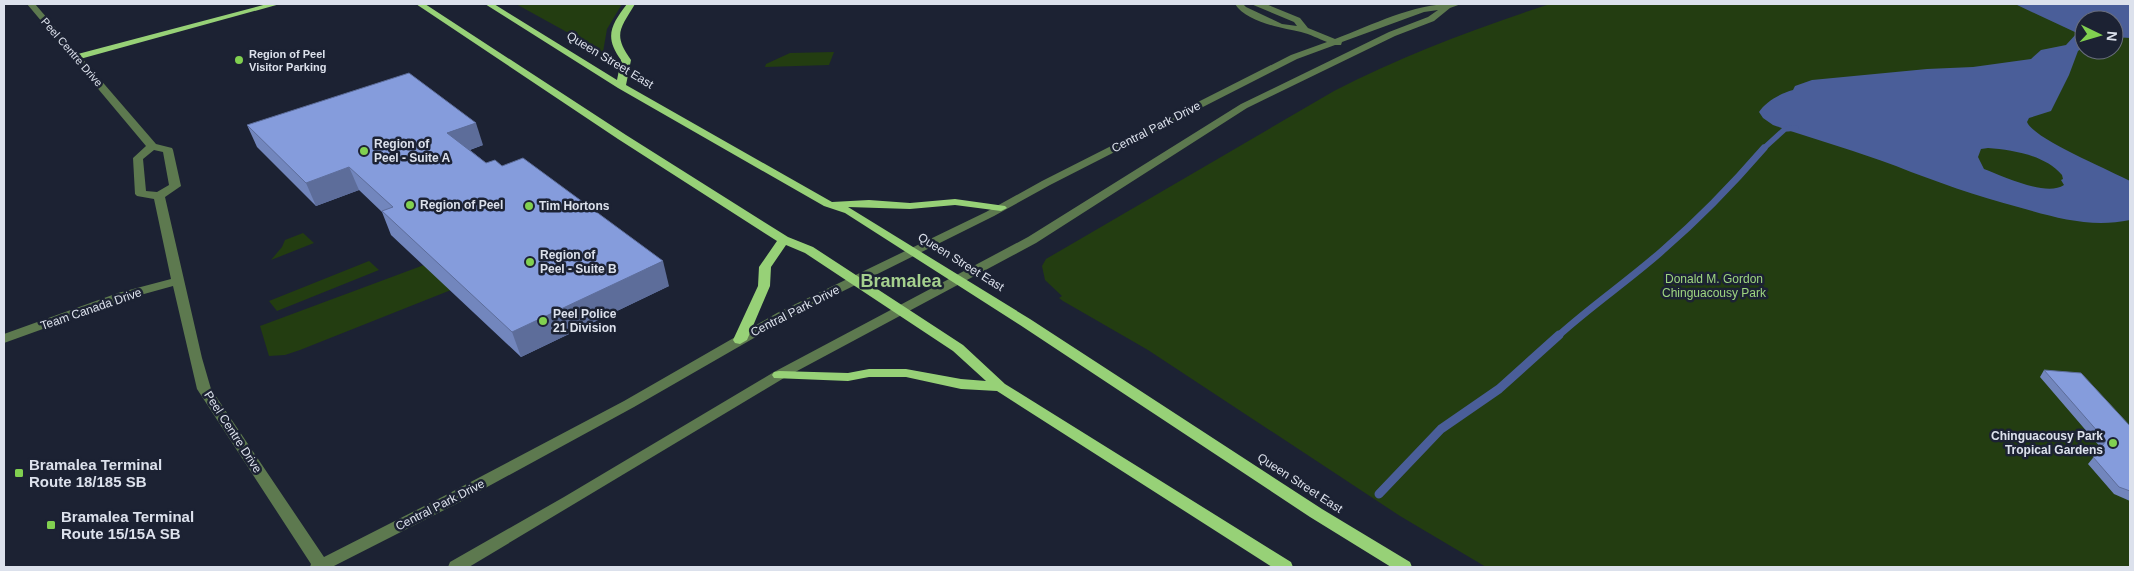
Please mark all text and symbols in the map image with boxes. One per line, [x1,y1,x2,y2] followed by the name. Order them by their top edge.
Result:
[2074,10,2124,60] north arrow
[39,15,105,89] street label: Peel Centre Drive
[564,29,656,92] street label: Queen Street East
[2104,30,2120,42] text: N
[249,48,326,73] place label: Region of Peel Visitor Parking
[233,54,245,66] marker: Region of Peel Visitor Parking
[1109,98,1203,155] street label: Central Park Drive
[374,137,451,165] place label: Region of Peel - Suite A
[358,145,370,157] marker: Region of Peel - Suite A
[420,198,503,212] place label: Region of Peel
[404,199,416,211] marker: Region of Peel
[539,199,610,213] place label: Tim Hortons
[523,200,535,212] marker: Tim Hortons
[915,230,1007,294] street label: Queen Street East
[540,248,617,276] place label: Region of Peel - Suite B
[524,256,536,268] marker: Region of Peel - Suite B
[860,271,943,291] district label: Bramalea
[1662,272,1767,300] park label: Donald M. Gordon Chinguacousy Park
[748,282,842,339] street label: Central Park Drive
[39,285,144,333] street label: Team Canada Drive
[553,307,617,335] place label: Peel Police 21 Division
[537,315,549,327] marker: Peel Police 21 Division
[201,388,265,476] street label: Peel Centre Drive
[1991,429,2103,457] place label: Chinguacousy Park Tropical Gardens
[2107,437,2119,449] marker: Chinguacousy Park Tropical Gardens
[1255,450,1346,516] street label: Queen Street East
[29,456,162,490] place label: Bramalea Terminal Route 18/185 SB
[13,467,25,479] marker: Bramalea Terminal Route 18/185 SB
[393,476,487,533] street label: Central Park Drive
[61,508,194,542] place label: Bramalea Terminal Route 15/15A SB
[45,519,57,531] marker: Bramalea Terminal Route 15/15A SB

